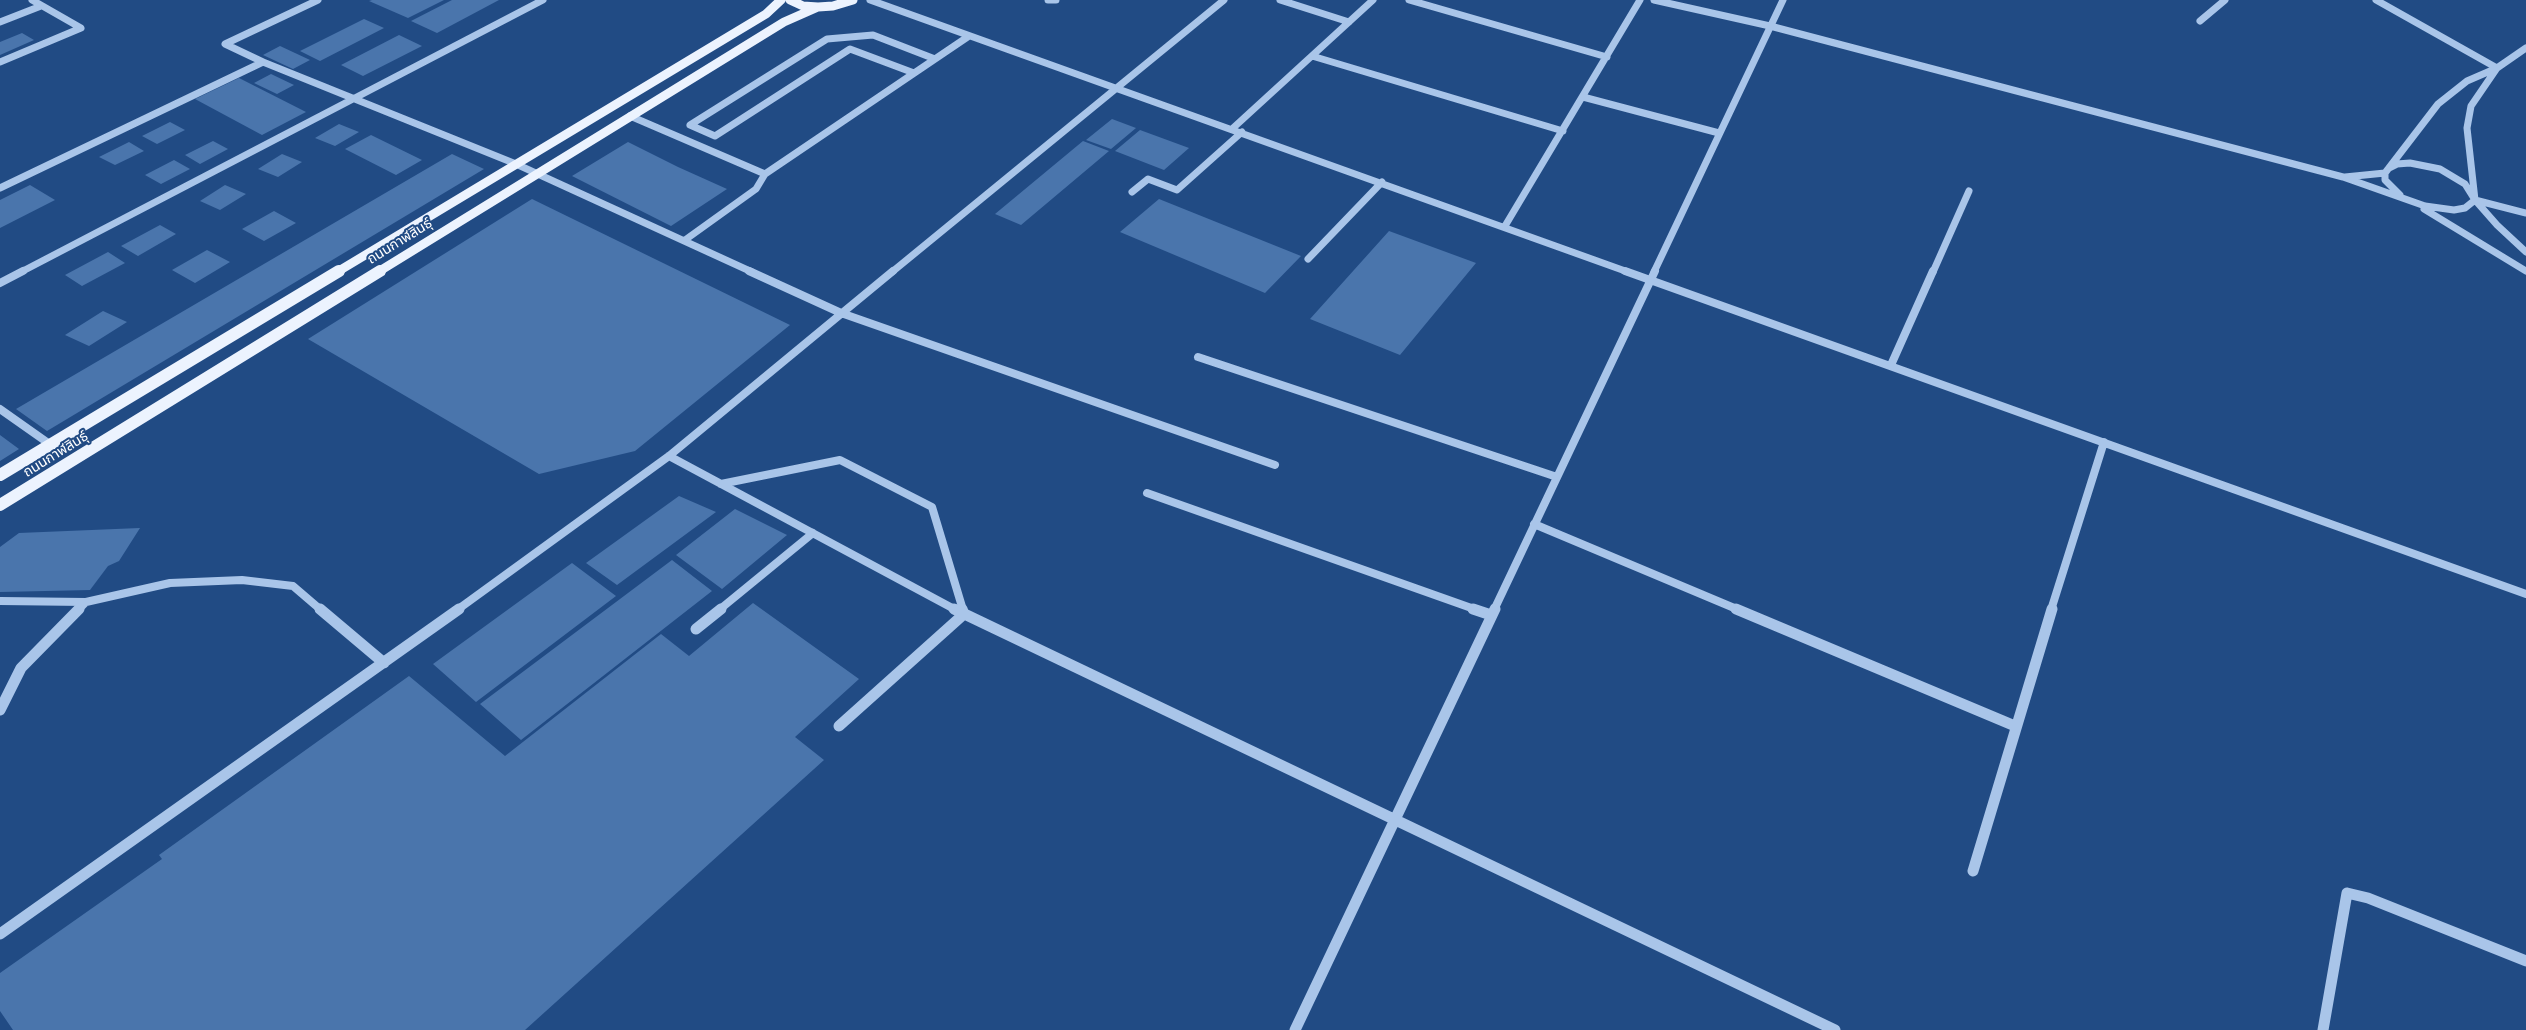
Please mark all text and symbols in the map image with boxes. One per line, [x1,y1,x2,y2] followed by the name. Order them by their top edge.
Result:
[364,215,436,269] street label: ถนนกาฬสินธุ์
[20,428,92,482] street label: ถนนกาฬสินธุ์

